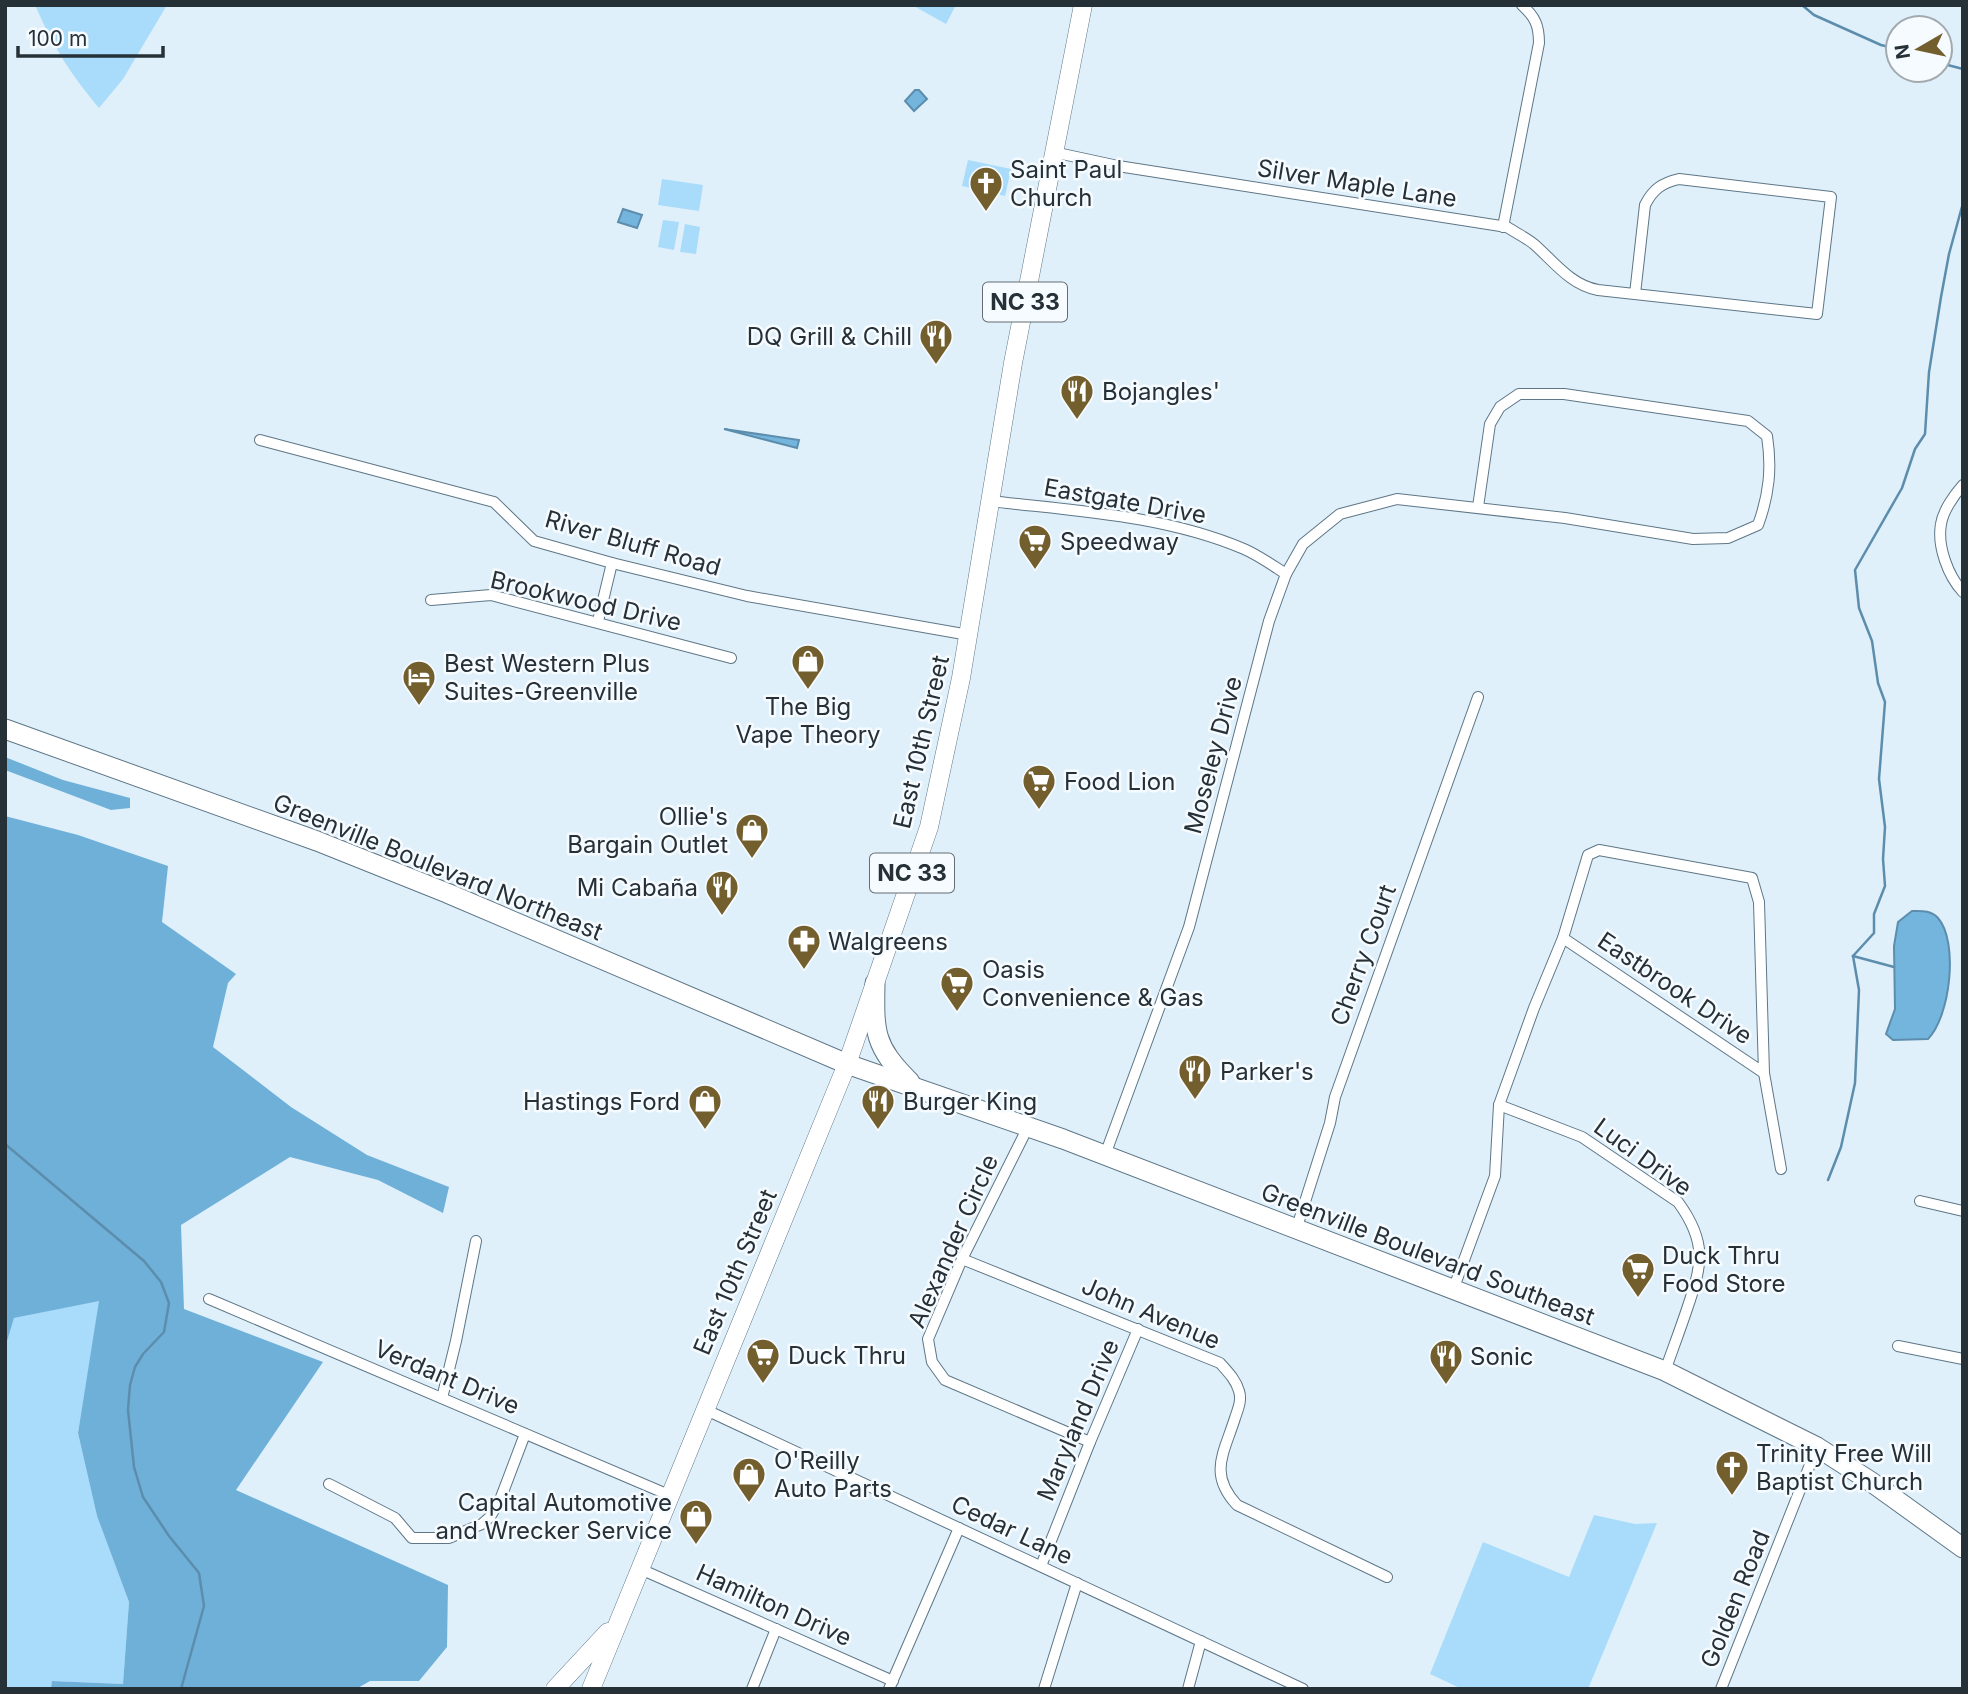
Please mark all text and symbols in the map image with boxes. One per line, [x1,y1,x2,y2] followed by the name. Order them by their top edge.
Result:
[18,14,163,58] scale bar
[1884,14,1954,84] north arrow
[28,26,87,51] text: 100 m
[1890,43,1915,61] text: N
[1255,153,1459,213] street label: Silver Maple Lane
[1010,155,1122,212] place label: Saint Paul Church
[967,164,1005,213] church icon: Saint Paul Church
[983,282,1067,322] road number: NC 33
[917,317,955,366] restaurant icon: DQ Grill & Chill
[747,322,912,351] place label: DQ Grill & Chill
[1058,372,1096,421] restaurant icon: Bojangles'
[1102,377,1220,406] place label: Bojangles'
[1042,472,1208,530] street label: Eastgate Drive
[542,504,724,582] street label: River Bluff Road
[1016,522,1054,571] supermarket icon: Speedway
[1060,527,1179,556] place label: Speedway
[488,565,684,637] street label: Brookwood Drive
[789,642,827,691] shop icon: The Big Vape Theory
[444,649,650,706] place label: Best Western Plus Suites-Greenville
[887,652,955,831] street label: East 10th Street
[400,658,438,707] hotel icon: Best Western Plus Suites-Greenville
[1178,673,1248,837] street label: Moseley Drive
[735,692,881,749] place label: The Big Vape Theory
[1020,762,1058,811] supermarket icon: Food Lion
[1064,767,1175,796] place label: Food Lion
[269,787,607,947] street label: Greenville Boulevard Northeast
[567,802,728,859] place label: Ollie's Bargain Outlet
[733,811,771,860] shop icon: Ollie's Bargain Outlet
[870,853,954,892] road number: NC 33
[703,868,741,917] restaurant icon: Mi Cabaña
[577,873,698,902] place label: Mi Cabaña
[1324,880,1402,1030] street label: Cherry Court
[785,922,823,971] pharmacy icon: Walgreens
[1592,926,1758,1050] street label: Eastbrook Drive
[828,927,948,956] place label: Walgreens
[982,955,1204,1012] place label: Oasis Convenience & Gas
[938,964,976,1013] supermarket icon: Oasis Convenience & Gas
[1176,1052,1214,1101] restaurant icon: Parker's
[1220,1057,1314,1086] place label: Parker's
[686,1082,724,1131] shop icon: Hastings Ford
[859,1082,897,1131] restaurant icon: Burger King
[523,1087,680,1116] place label: Hastings Ford
[903,1087,1037,1116] place label: Burger King
[1589,1112,1697,1202] street label: Luci Drive
[902,1150,1004,1332] street label: Alexander Circle
[1257,1177,1599,1331] street label: Greenville Boulevard Southeast
[687,1185,783,1359] street label: East 10th Street
[1662,1241,1785,1298] place label: Duck Thru Food Store
[1619,1250,1657,1299] supermarket icon: Duck Thru Food Store
[1077,1271,1225,1355] street label: John Avenue
[370,1333,524,1421] street label: Verdant Drive
[1031,1335,1125,1505] street label: Maryland Drive
[744,1336,782,1385] supermarket icon: Duck Thru
[1427,1337,1465,1386] restaurant icon: Sonic
[788,1341,906,1370] place label: Duck Thru
[1470,1342,1534,1371] place label: Sonic
[1756,1439,1932,1496] place label: Trinity Free Will Baptist Church
[774,1446,892,1503] place label: O'Reilly Auto Parts
[1713,1448,1751,1497] church icon: Trinity Free Will Baptist Church
[730,1455,768,1504] shop icon: O'Reilly Auto Parts
[436,1488,672,1545] place label: Capital Automotive and Wrecker Service
[947,1489,1077,1571] street label: Cedar Lane
[677,1497,715,1546] shop icon: Capital Automotive and Wrecker Service
[1694,1526,1776,1672] street label: Golden Road
[692,1558,856,1652] street label: Hamilton Drive

